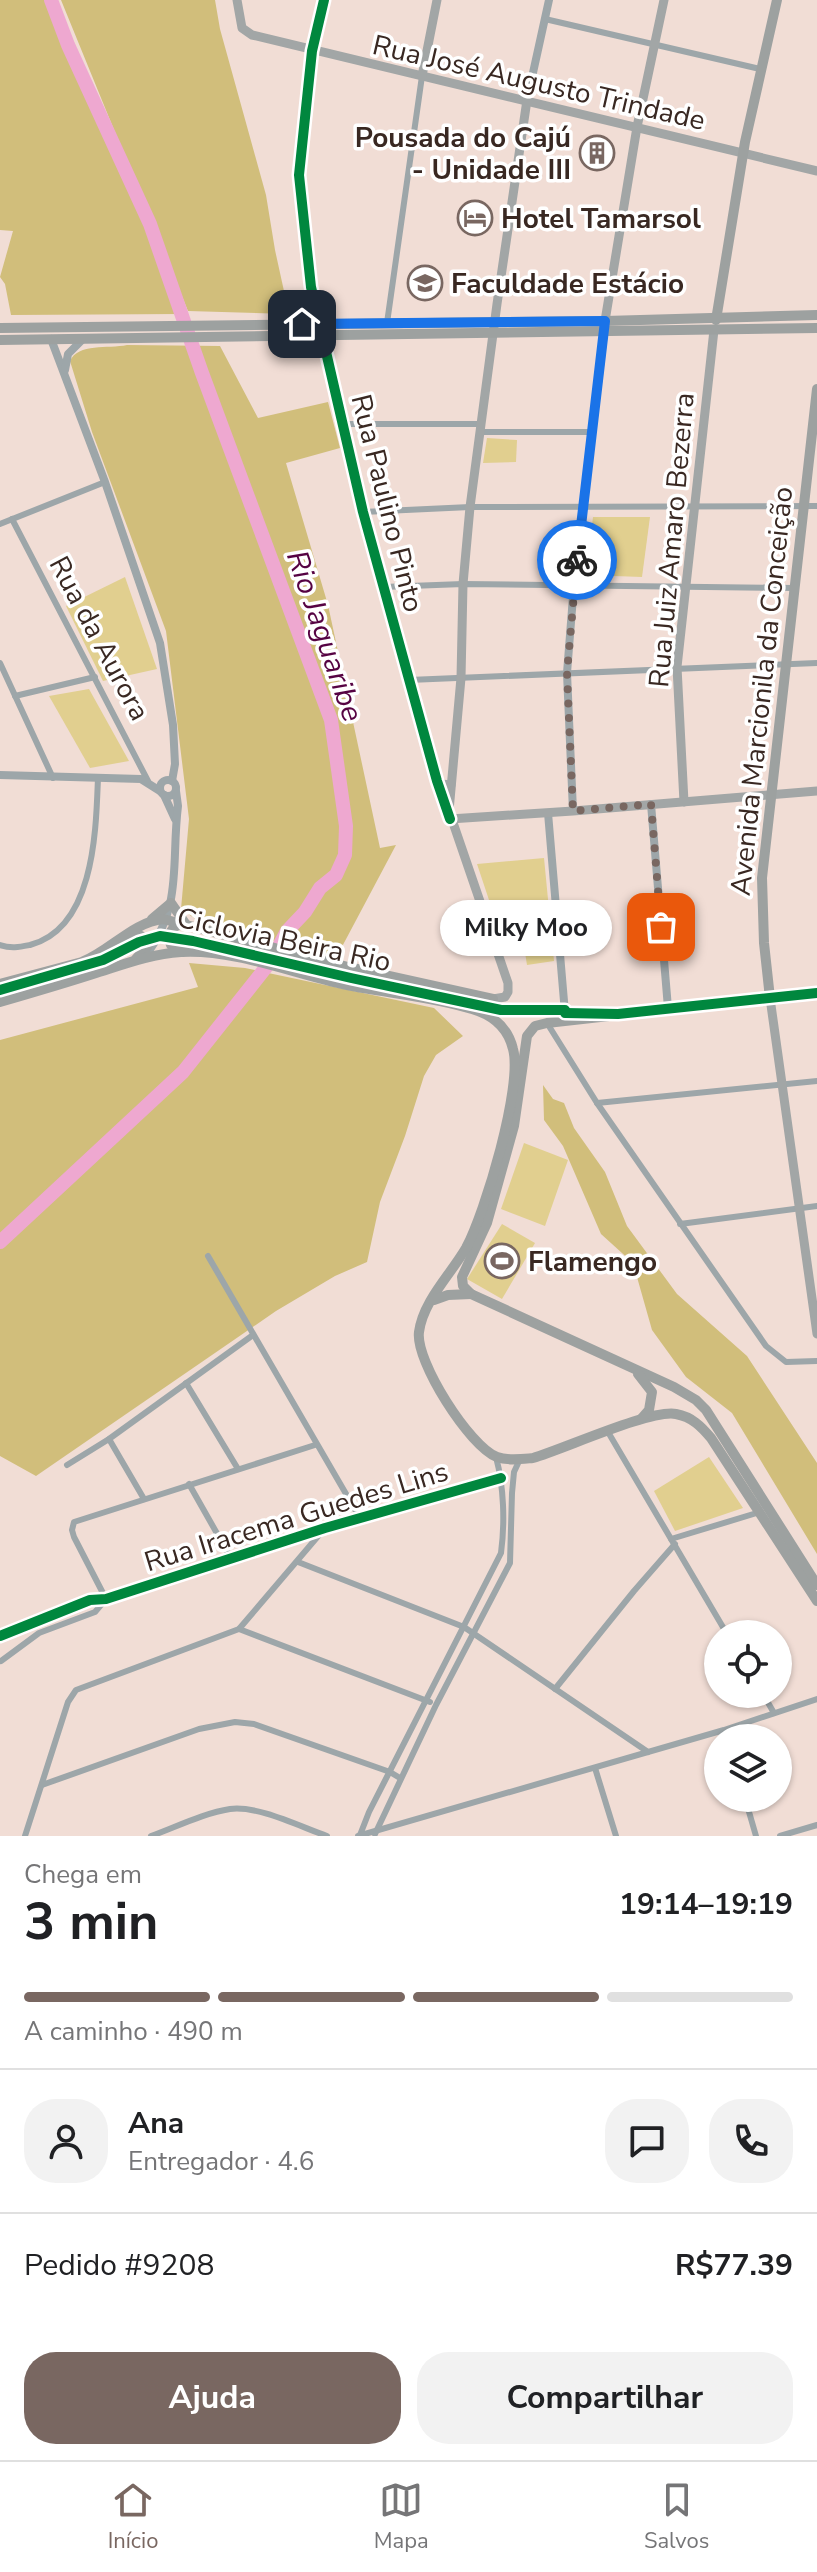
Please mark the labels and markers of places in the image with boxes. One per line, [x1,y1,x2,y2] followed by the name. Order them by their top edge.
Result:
[355,119,571,189] place label: Pousada do Cajú - Unidade III
[578,134,616,172] building icon: Pousada do Cajú - Unidade III
[456,199,494,237] hotel icon: Hotel Tamarsol
[501,200,701,238] place label: Hotel Tamarsol
[406,264,444,302] school or university icon: Faculdade Estácio
[451,265,684,303] place label: Faculdade Estácio
[268,290,336,358] pin
[627,893,695,961] pin
[441,899,613,955] callout: Milky Moo
[483,1242,521,1280] sports icon: Flamengo
[528,1243,657,1281] place label: Flamengo

